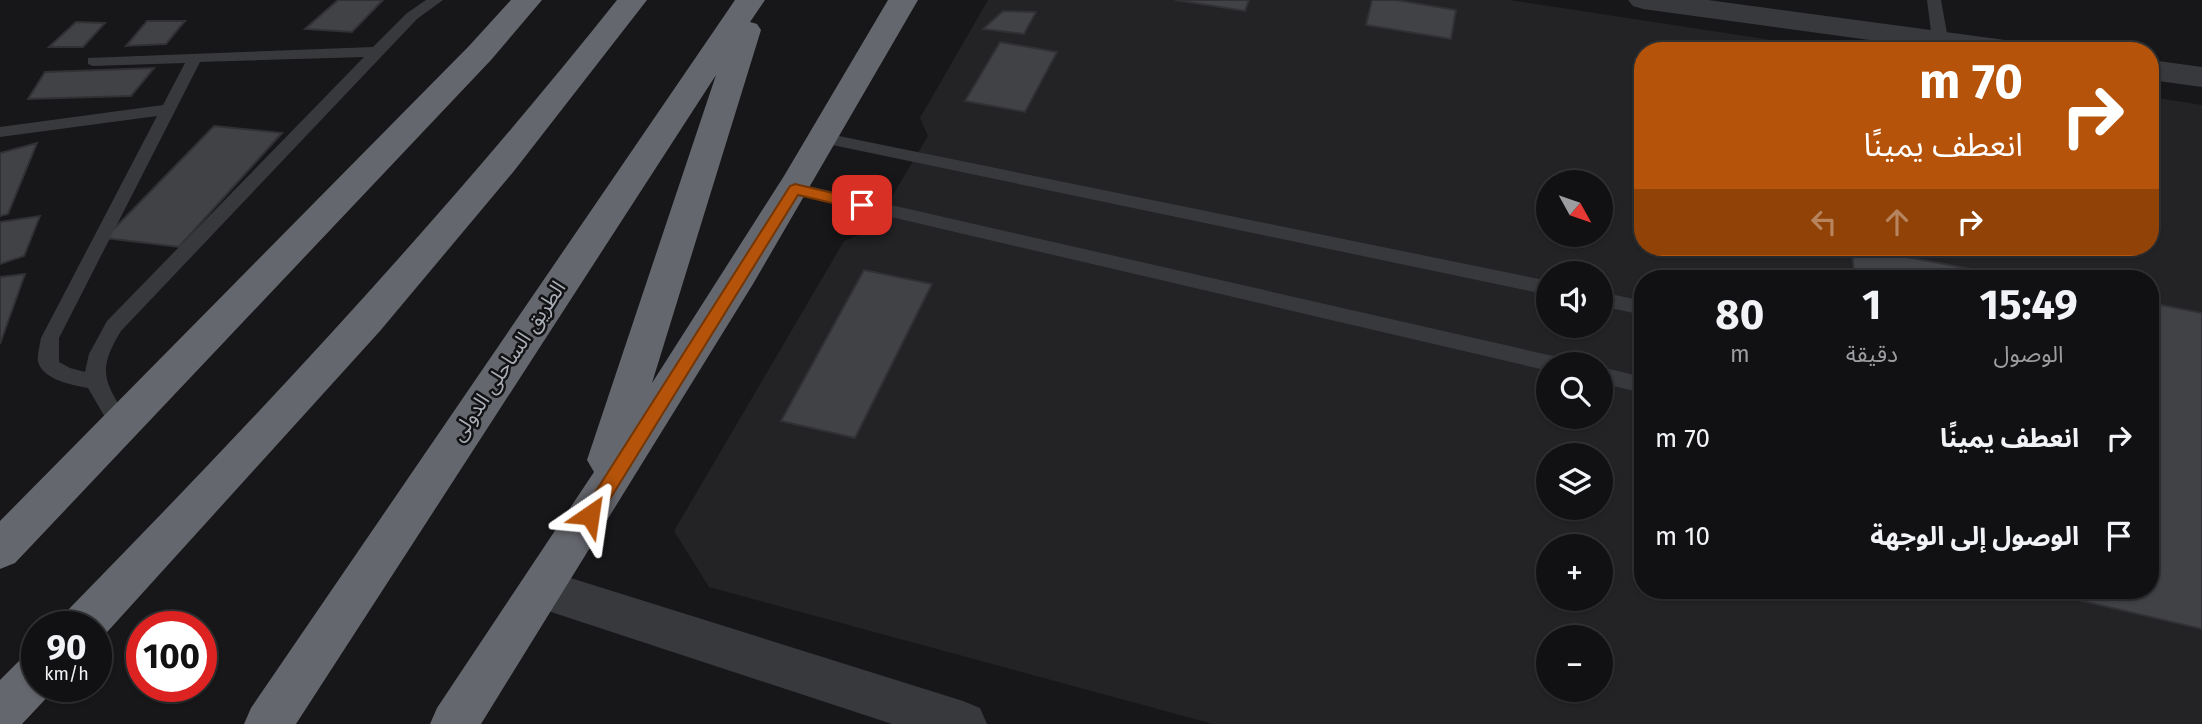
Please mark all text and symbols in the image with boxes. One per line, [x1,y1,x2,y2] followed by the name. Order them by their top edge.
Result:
[1919,52,2023,111] text: 70 m
[2047,70,2138,161] icon: right
[1863,126,2023,164] text: انعطف يمينًا
[1536,170,1614,247] north arrow
[1536,170,1613,702] map controls
[832,175,892,235] pin
[843,186,881,224] icon: arrive
[1805,203,1843,241] icon: left
[1878,203,1916,241] icon: ahead
[1951,203,1989,241] icon: right
[1536,261,1613,338] button: sound
[445,276,571,446] street label: الطريق الساحلى الدولى
[1862,280,1882,330] text: 1
[1979,280,2078,330] text: 15:49
[1715,290,1764,340] text: 80
[1730,340,1750,368] text: m
[1846,340,1898,368] text: دقيقة
[1994,340,2063,368] text: الوصول
[1536,352,1613,429] button: search
[2100,419,2138,457] icon: right
[1655,423,1710,454] text: 70 m
[1940,423,2079,454] text: انعطف يمينًا
[1536,443,1613,520] button: layers
[553,478,627,552] position arrow
[2100,517,2138,555] icon: arrive
[1655,521,1710,552] text: 10 m
[1870,521,2079,552] text: الوصول إلى الوجهة
[1536,534,1613,611] button: +
[126,611,217,702] speed limit sign: 100
[1536,625,1613,702] button: −
[46,626,87,668] text: 90
[44,663,89,685] text: km/h

